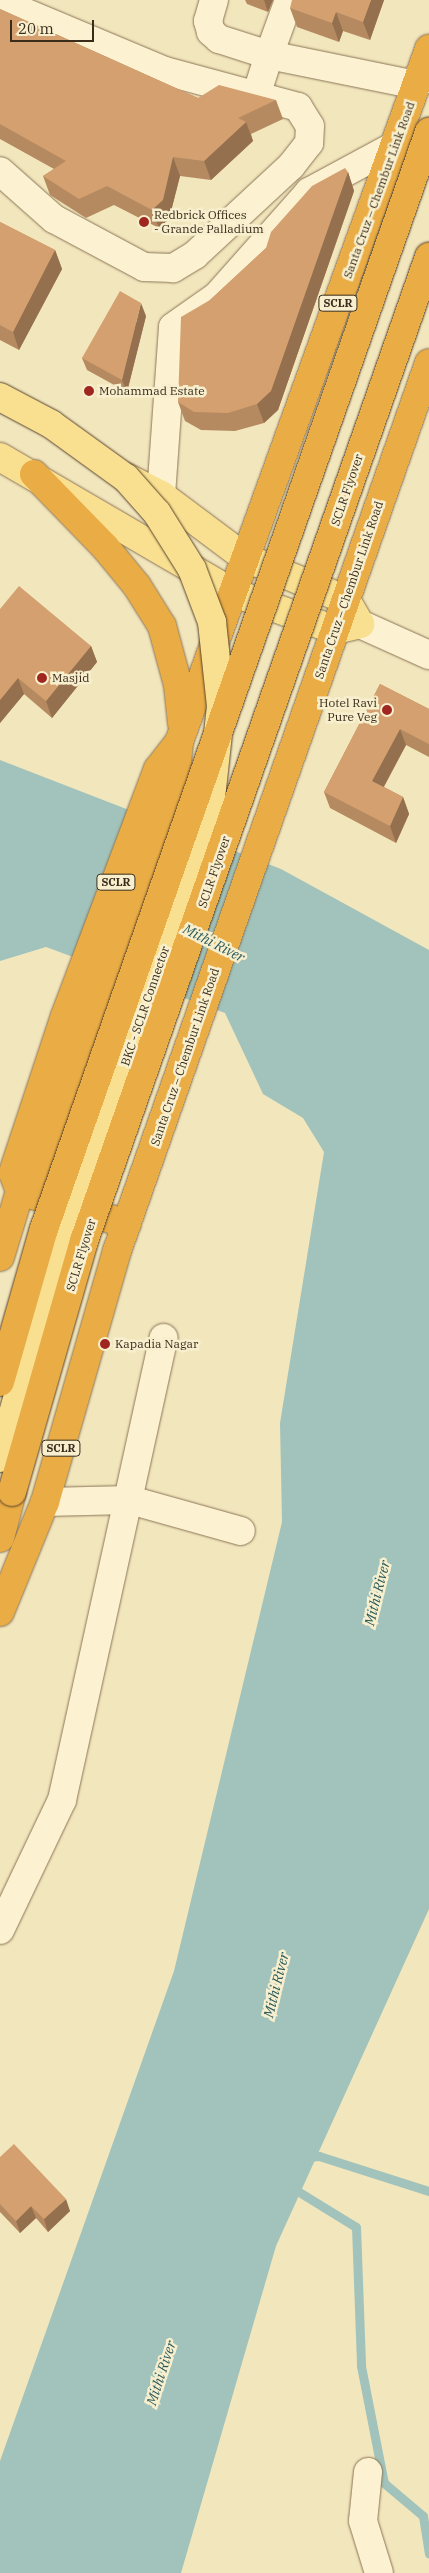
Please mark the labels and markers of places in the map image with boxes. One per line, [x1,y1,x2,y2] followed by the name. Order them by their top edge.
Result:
[154,208,264,236] place label: Redbrick Offices - Grande Palladium
[138,216,150,228] marker: Redbrick Offices - Grande Palladium
[99,384,205,398] place label: Mohammad Estate
[83,385,95,397] marker: Mohammad Estate
[52,671,90,685] place label: Masjid
[36,672,48,684] marker: Masjid
[319,696,377,724] place label: Hotel Ravi Pure Veg
[381,704,393,716] marker: Hotel Ravi Pure Veg
[115,1337,198,1351] place label: Kapadia Nagar
[99,1338,111,1350] marker: Kapadia Nagar

